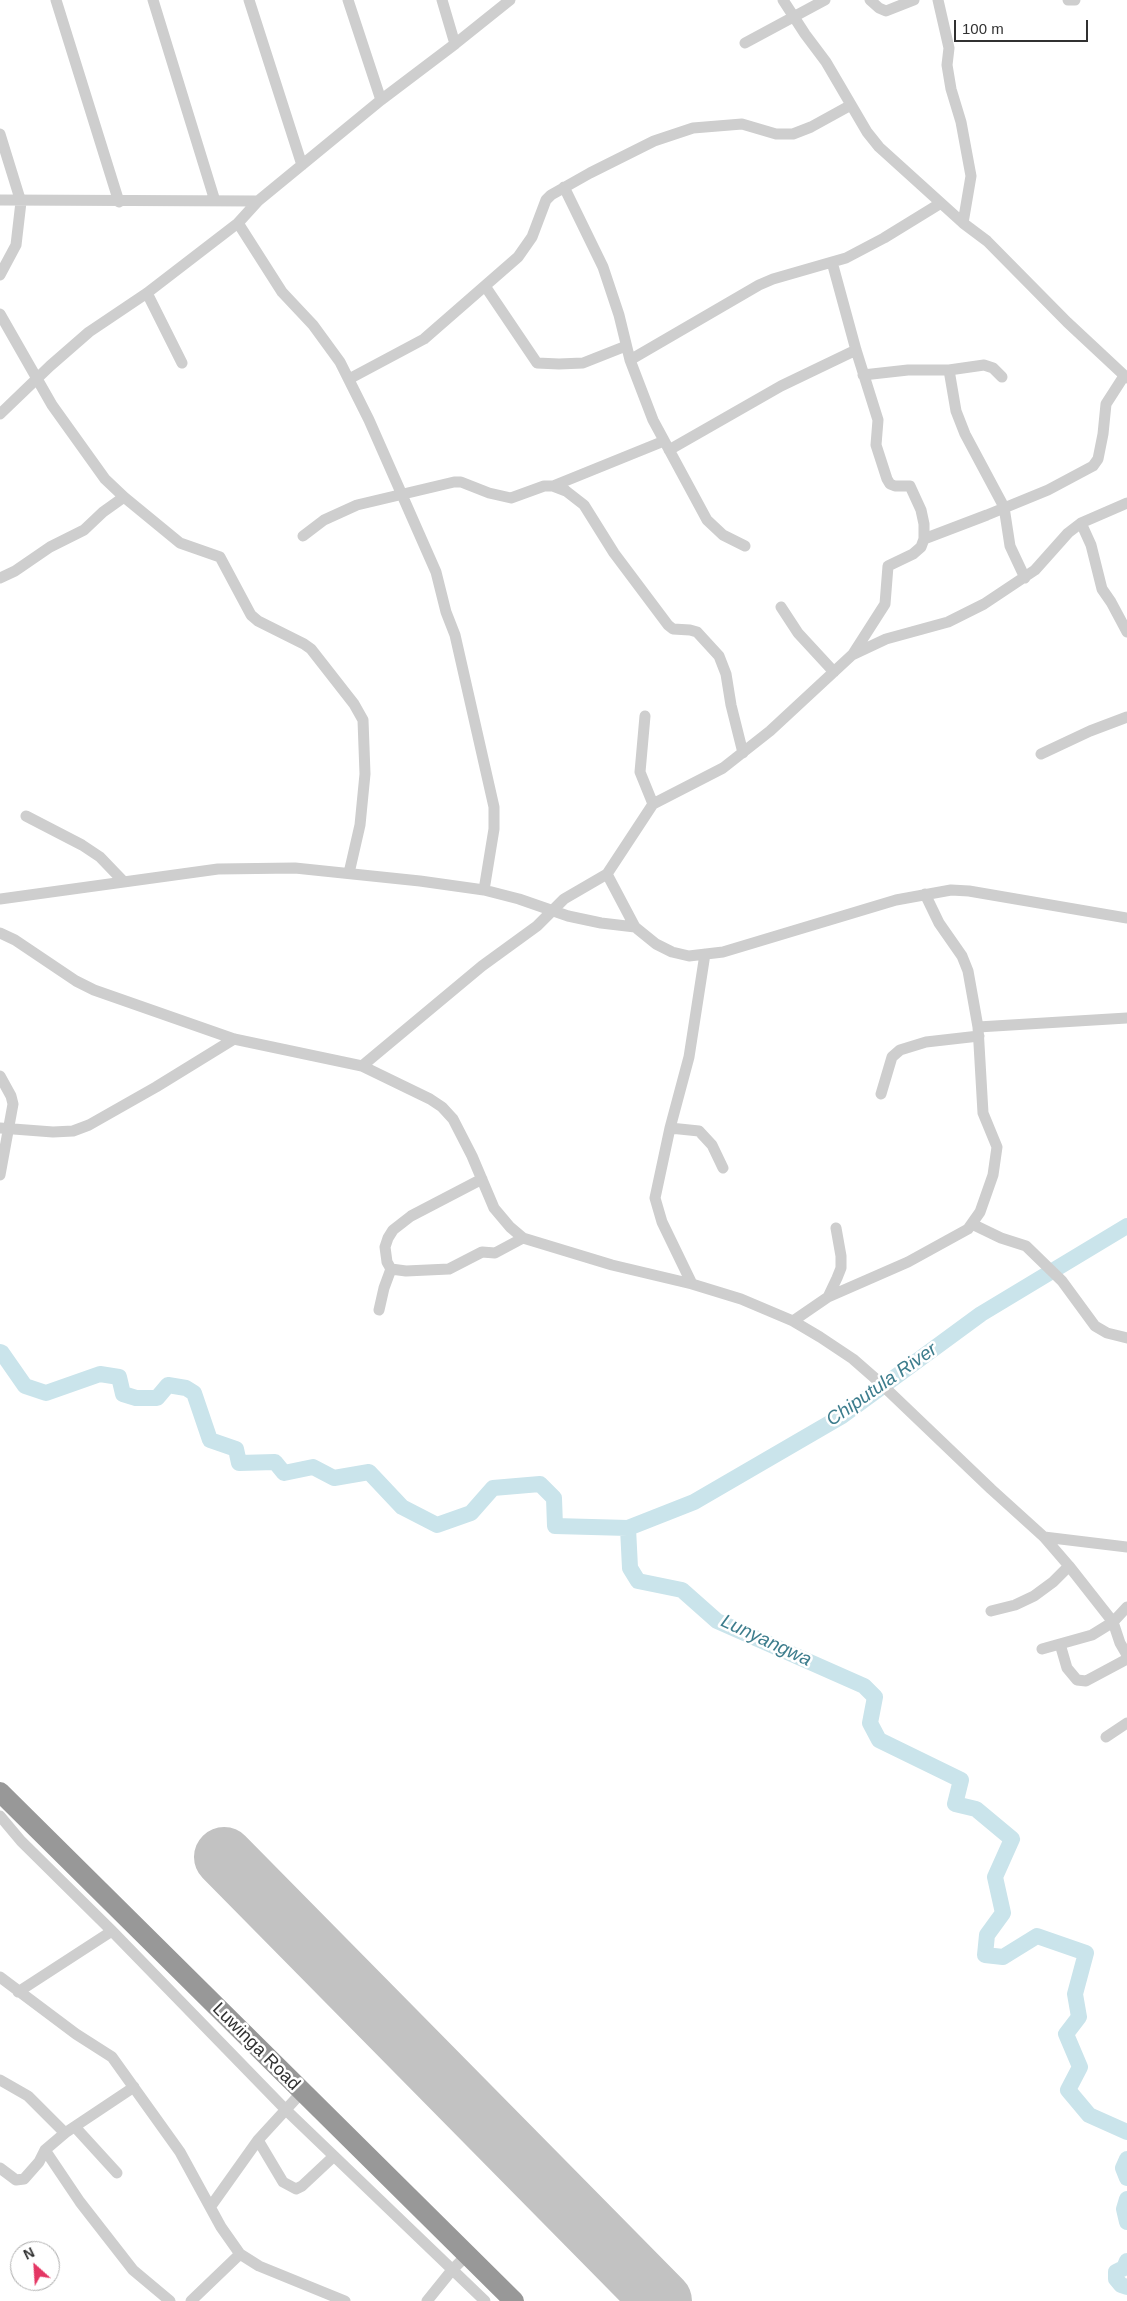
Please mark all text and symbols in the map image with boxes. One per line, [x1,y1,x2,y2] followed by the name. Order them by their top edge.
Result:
[957,10,1091,42] scale bar
[962,20,1004,37] text: 100 m
[822,1338,942,1432] water label: Chiputula River
[717,1610,815,1672] water label: Lunyangwa
[208,1999,304,2095] street label: Luwinga Road
[10,2241,60,2291] north arrow
[21,2244,37,2263] text: N

